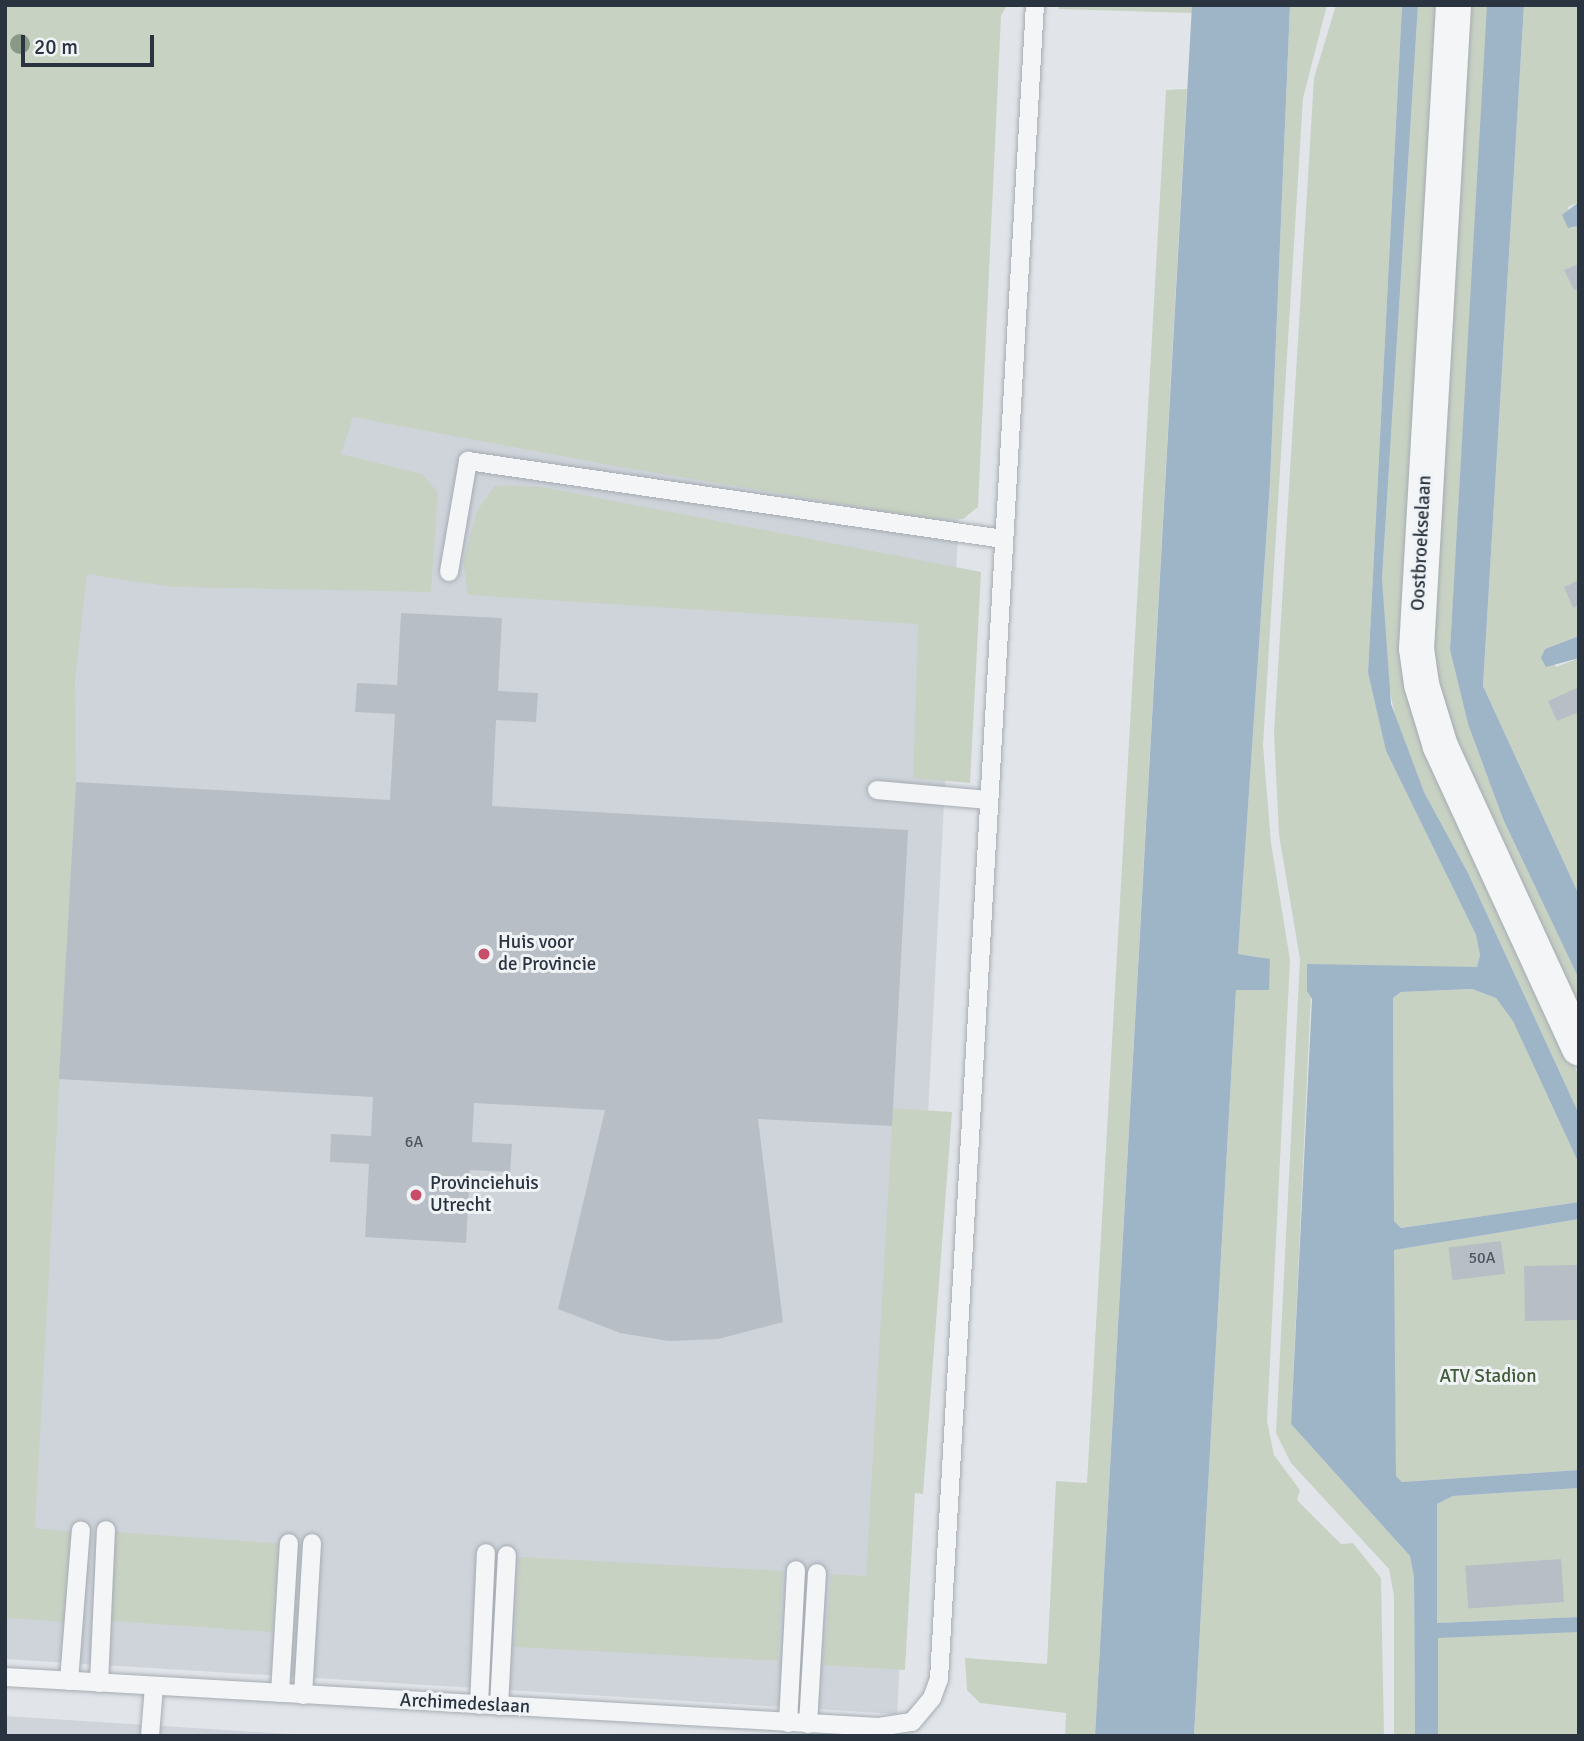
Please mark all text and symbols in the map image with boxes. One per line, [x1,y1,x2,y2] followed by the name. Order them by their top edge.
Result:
[24,21,158,65] scale bar
[34,34,78,60] text: 20 m
[1407,475,1437,611] street label: Oostbroekselaan
[498,932,596,976] place label: Huis voor de Provincie
[476,946,492,962] marker: Huis voor de Provincie
[405,1132,423,1152] house number: 6A
[430,1173,539,1217] place label: Provinciehuis Utrecht
[408,1187,424,1203] marker: Provinciehuis Utrecht
[1468,1248,1496,1268] house number: 50A
[1439,1366,1537,1388] park label: ATV Stadion
[399,1689,531,1719] street label: Archimedeslaan

